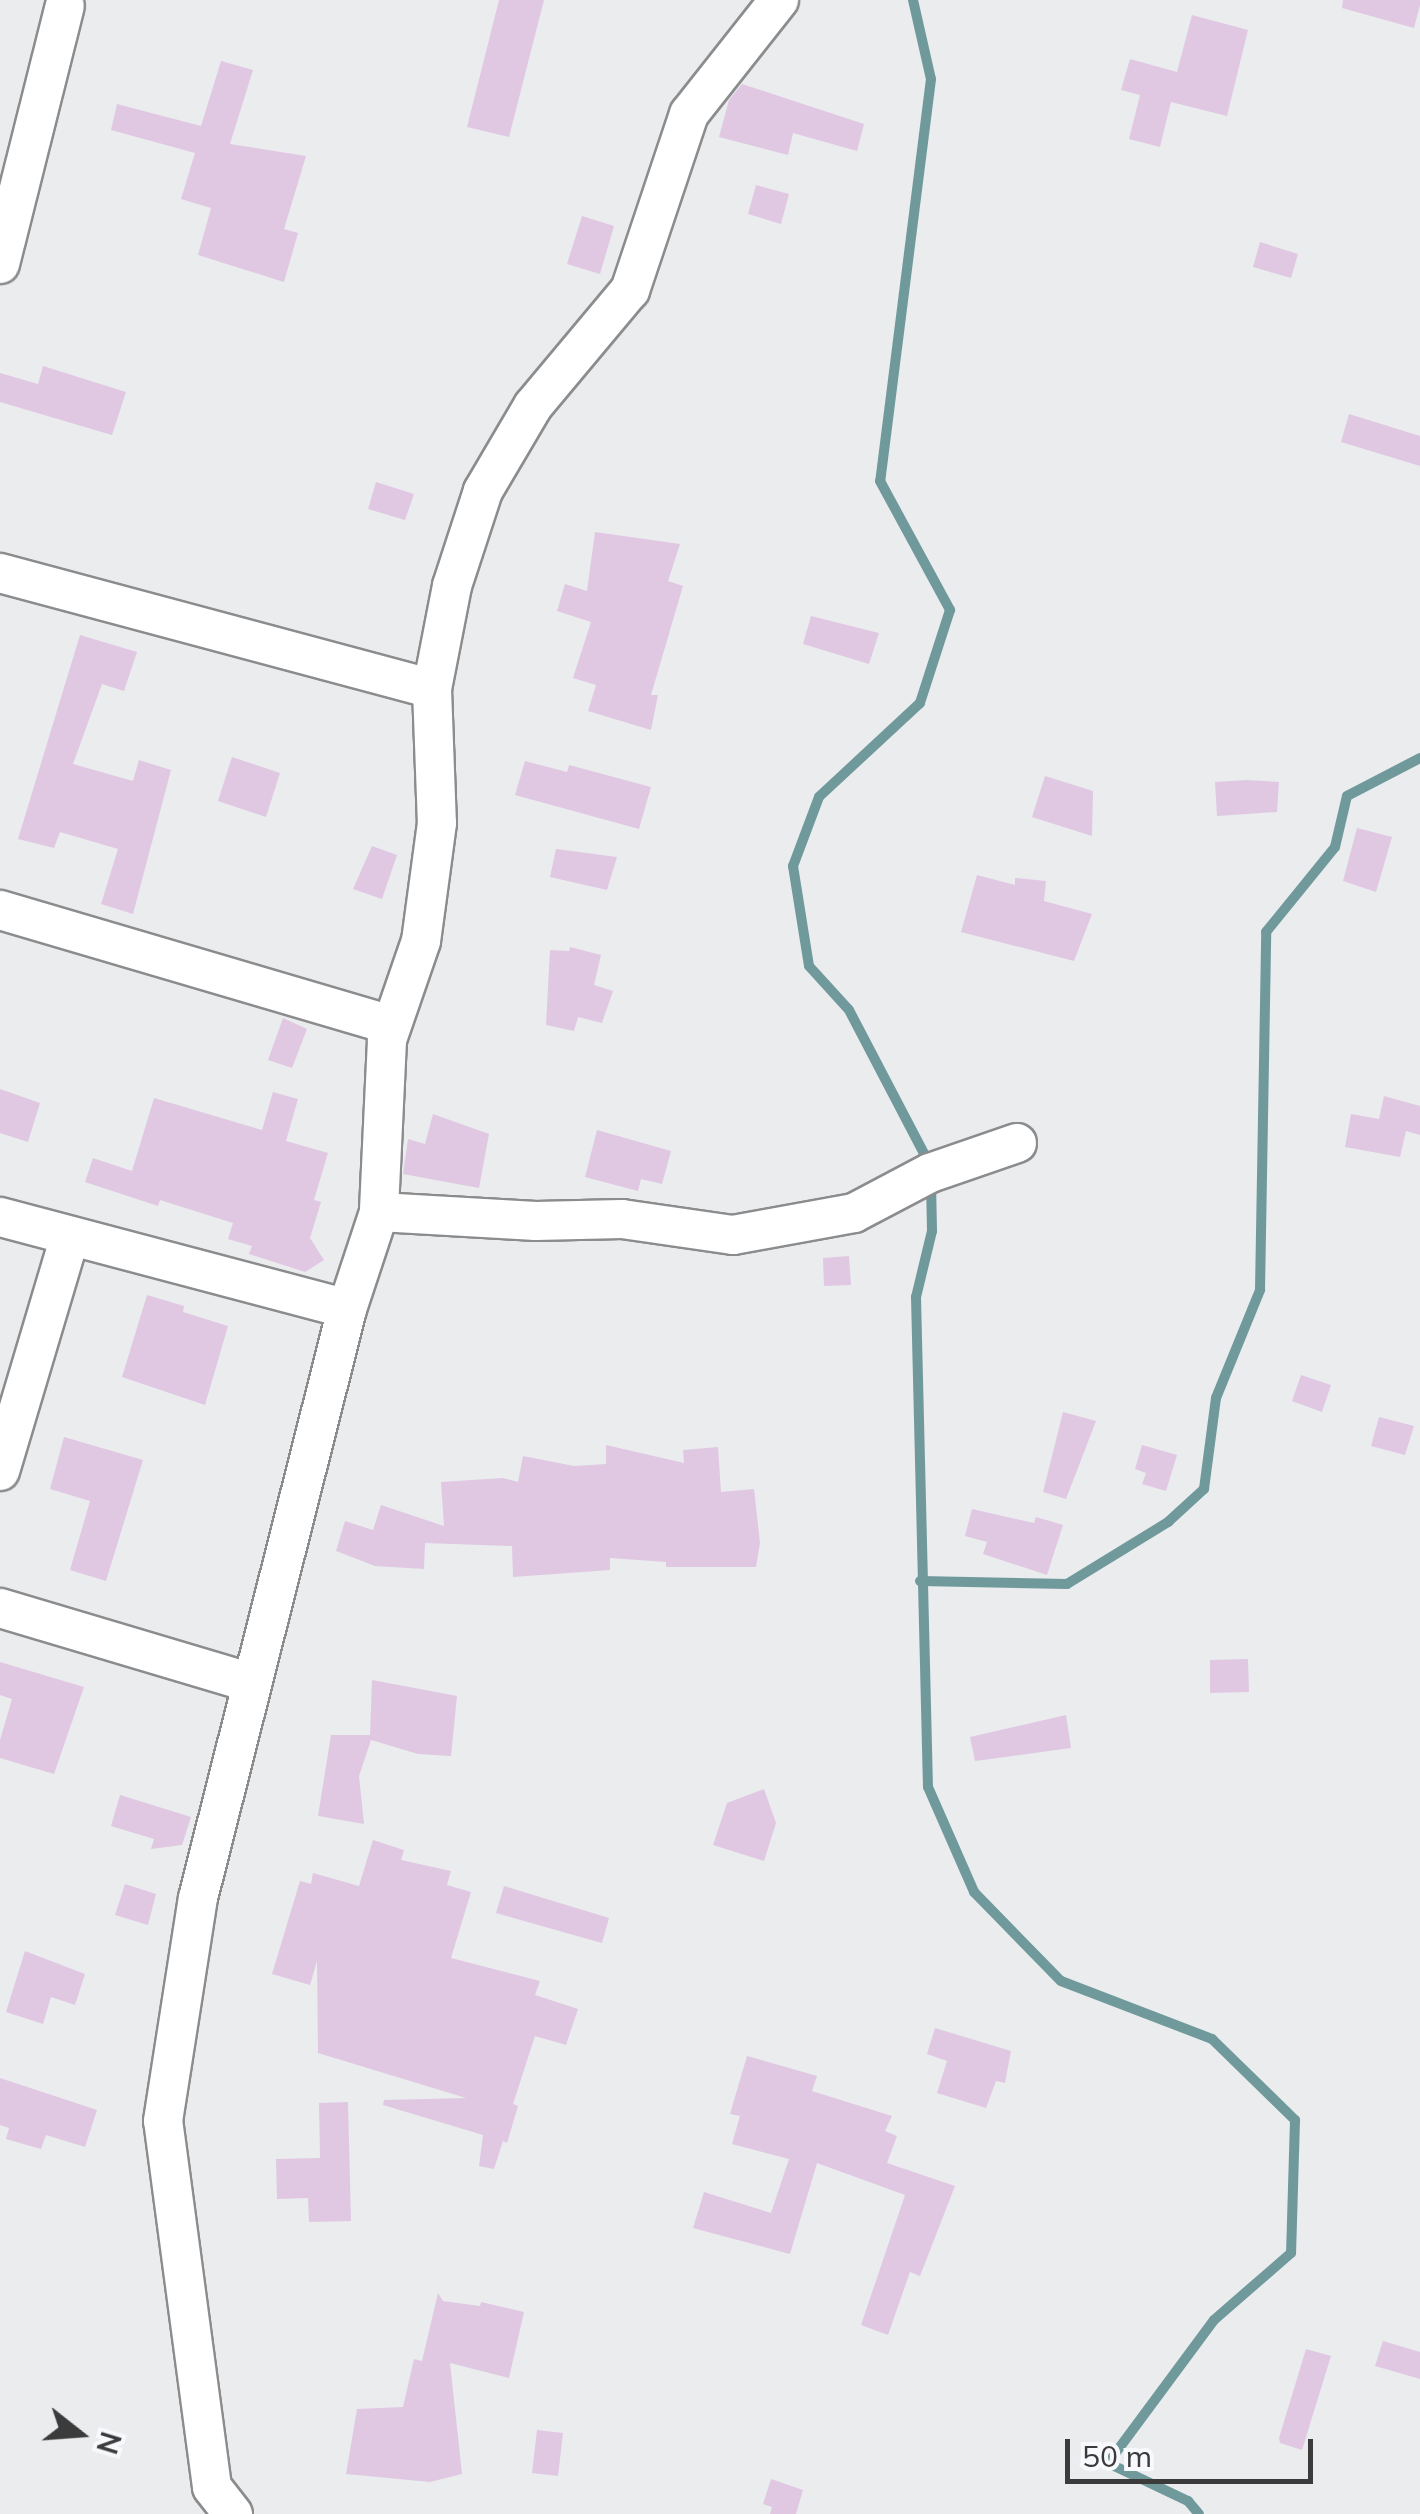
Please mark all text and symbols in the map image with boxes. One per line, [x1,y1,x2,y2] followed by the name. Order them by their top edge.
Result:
[30,2384,130,2484] north arrow
[1070,2419,1318,2481] scale bar
[89,2428,129,2458] text: N
[1082,2437,1152,2475] text: 50 m

